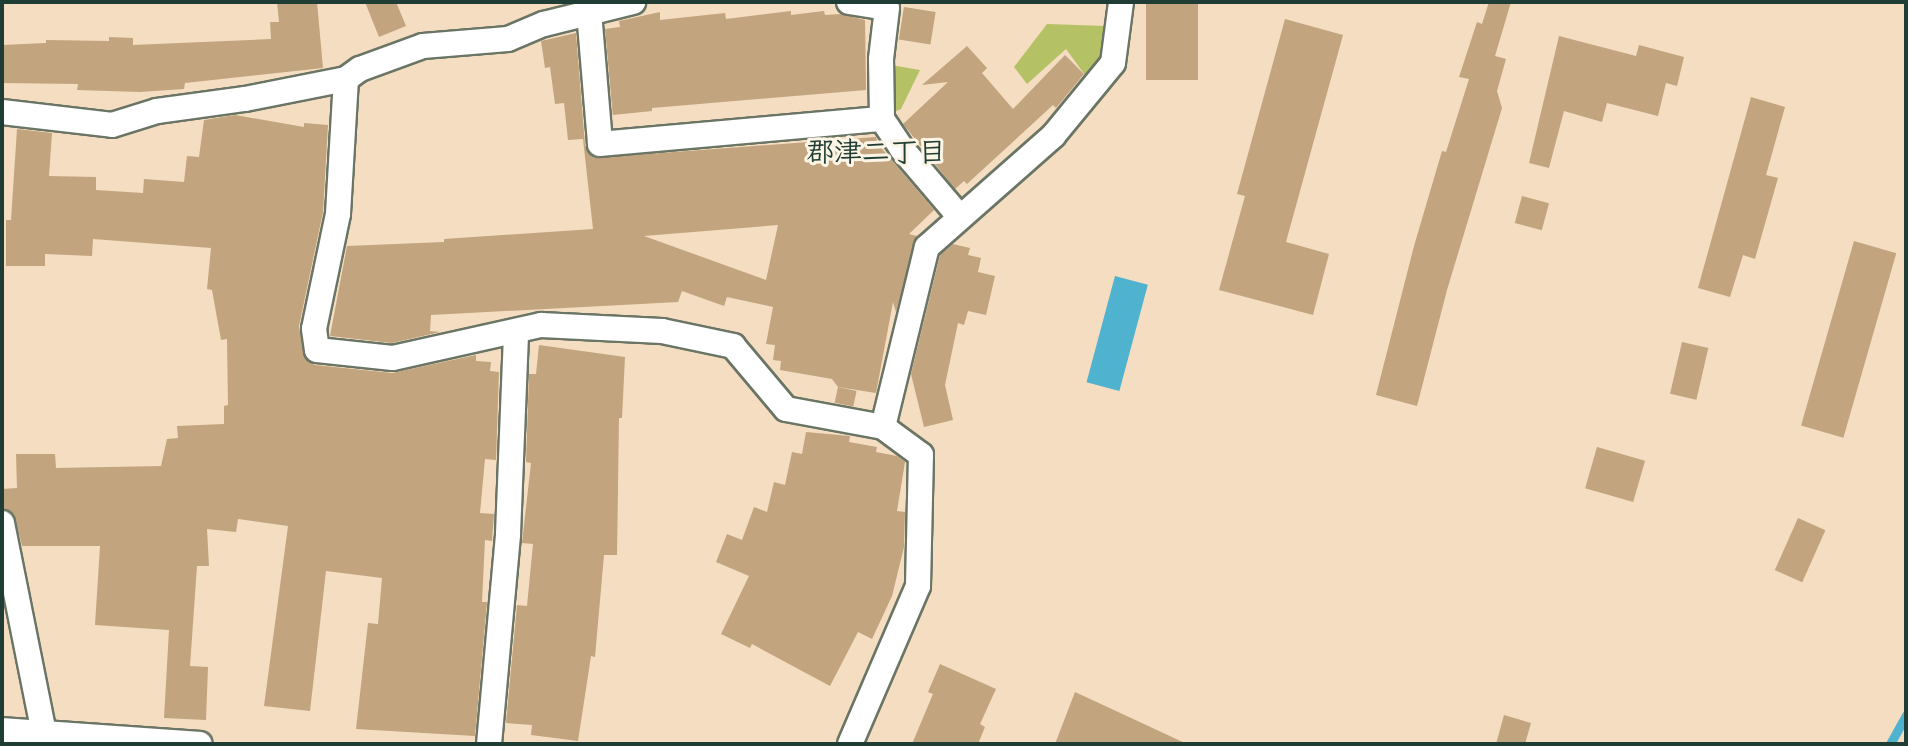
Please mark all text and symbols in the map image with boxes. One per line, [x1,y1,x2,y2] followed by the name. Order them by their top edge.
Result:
[806,137,946,171] district label: 郡津二丁目

